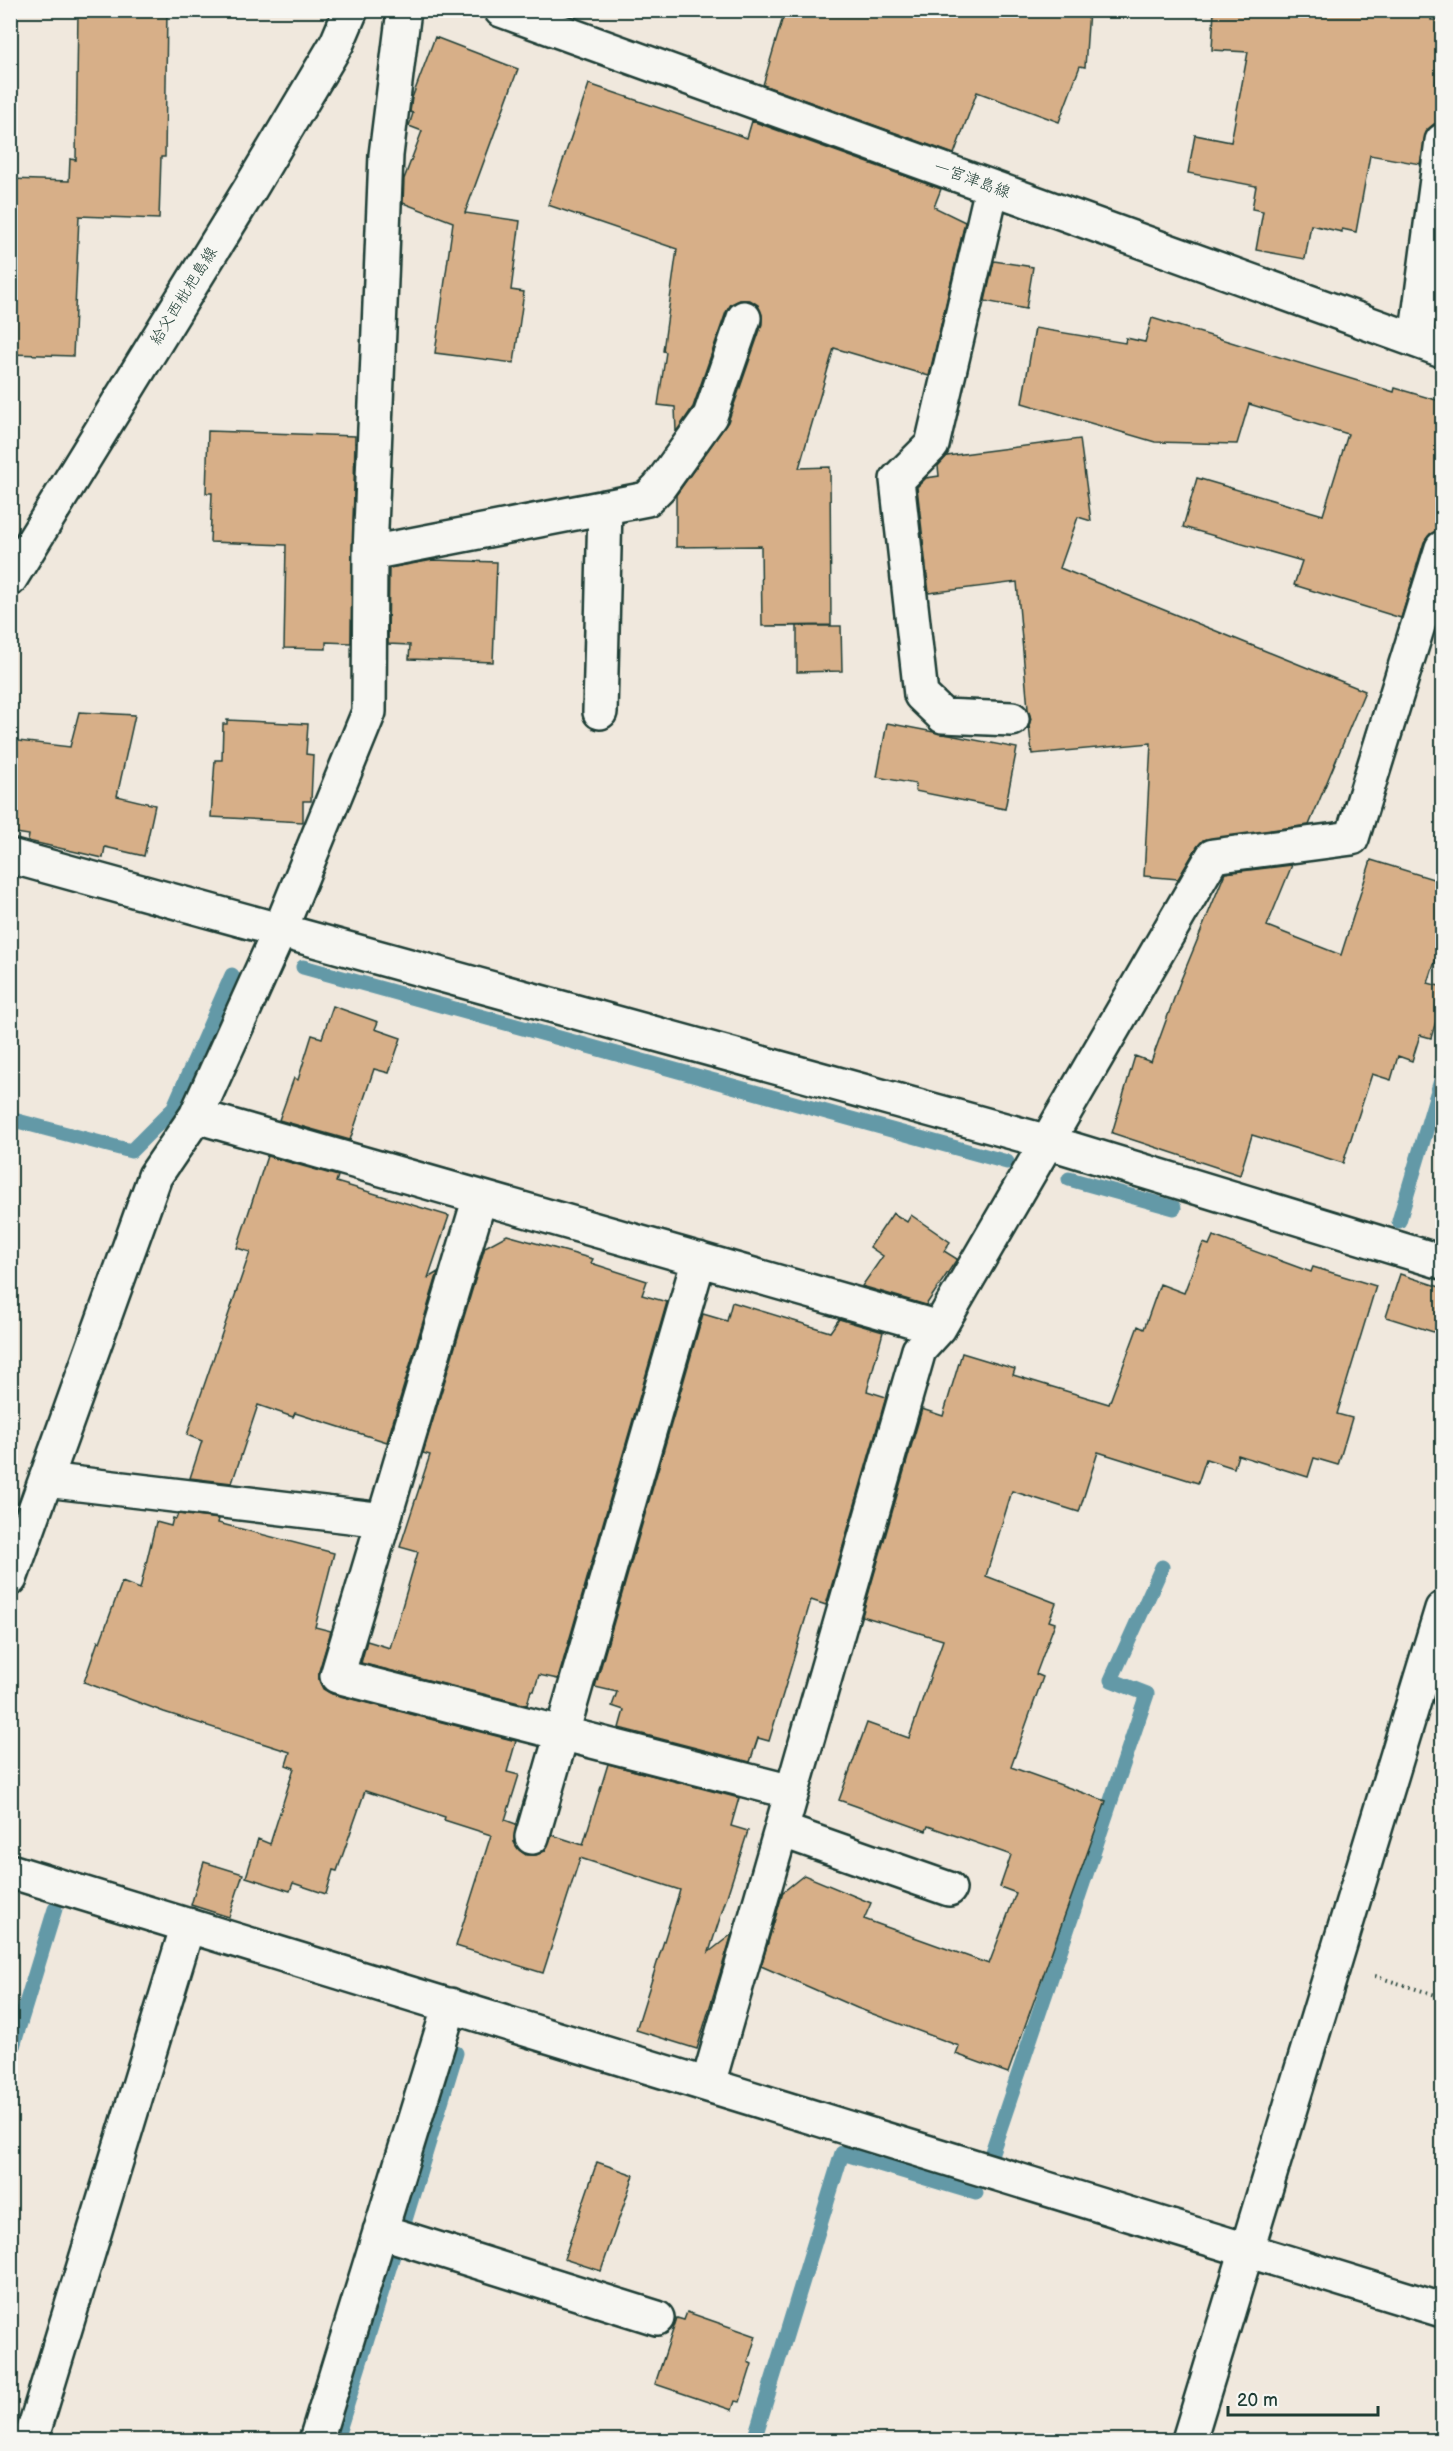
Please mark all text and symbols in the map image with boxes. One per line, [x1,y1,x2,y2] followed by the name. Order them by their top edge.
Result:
[931,157,1013,203] street label: 一宮津島線
[146,243,222,349] street label: 給父西枇杷島線
[1228,2379,1378,2417] scale bar
[1237,2390,1278,2411] text: 20 m

